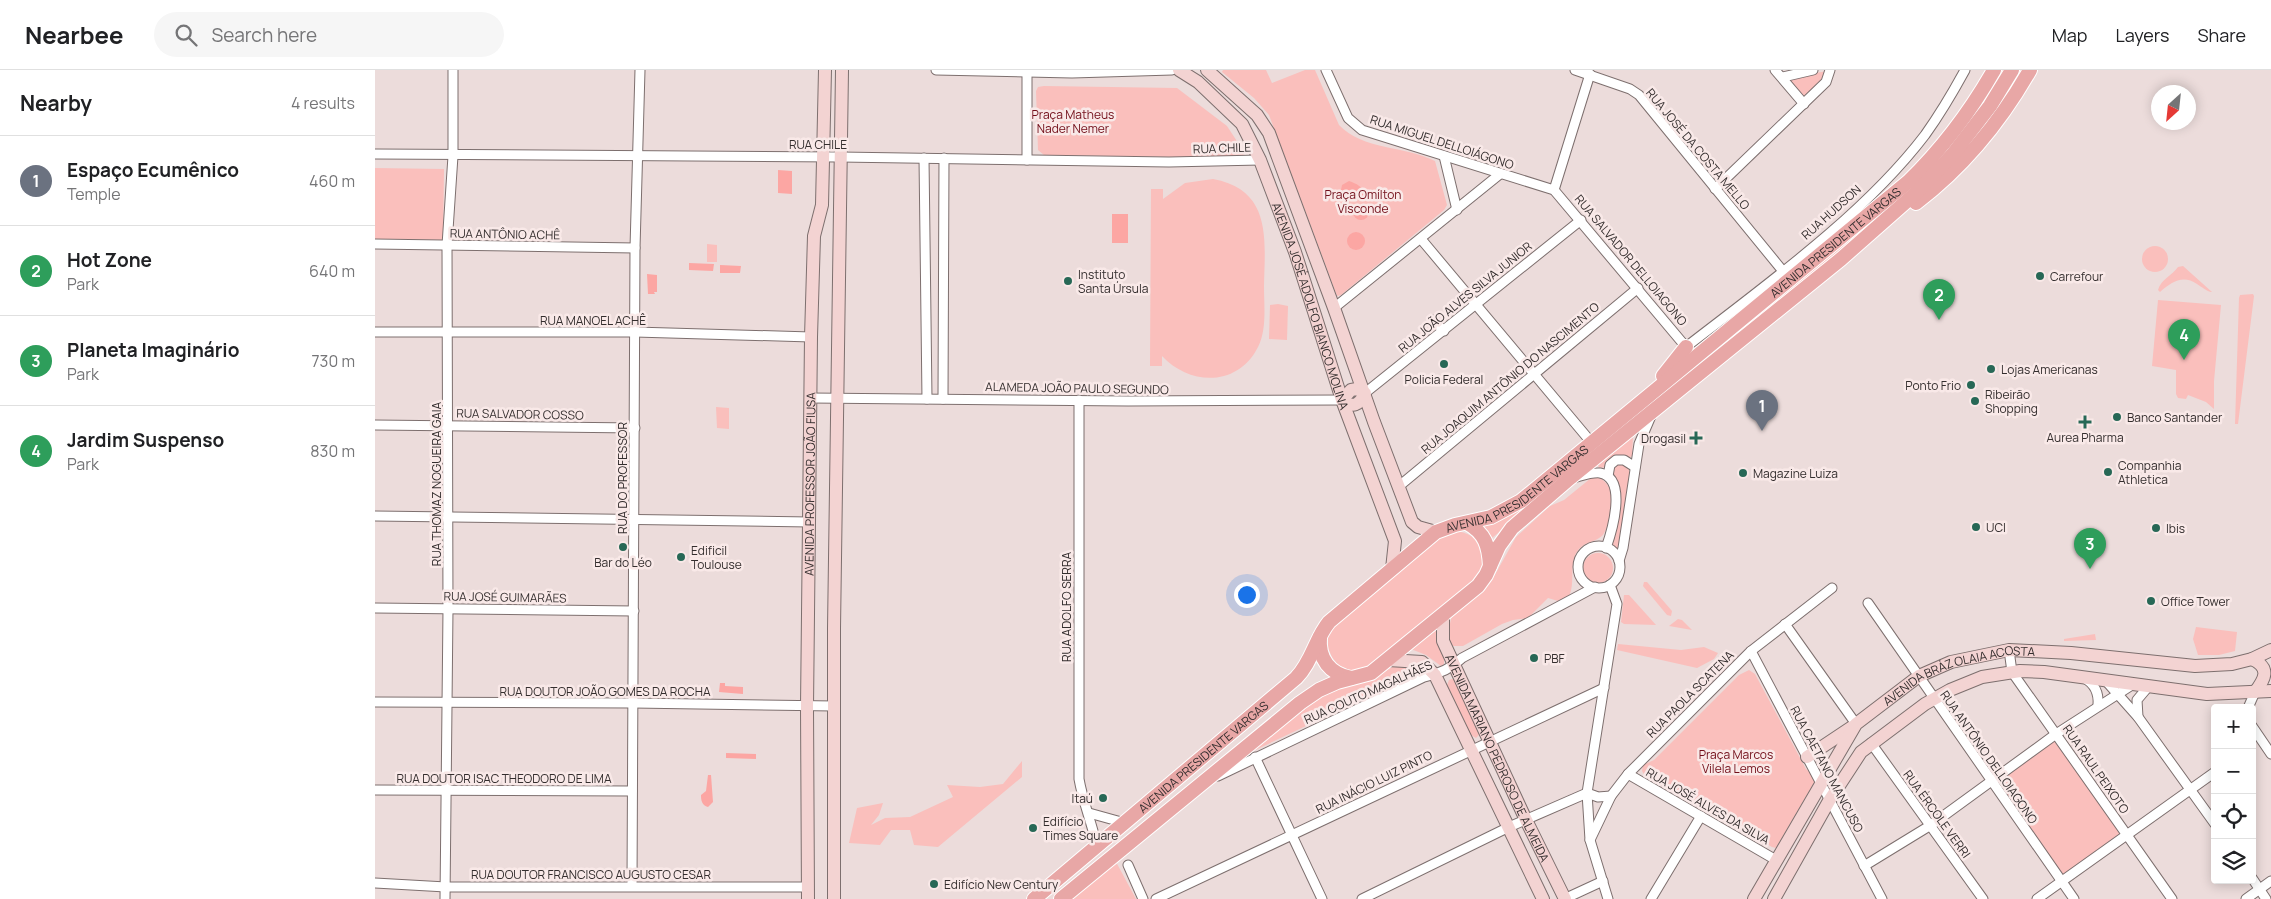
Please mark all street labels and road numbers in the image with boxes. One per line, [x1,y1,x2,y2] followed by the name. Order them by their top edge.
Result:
[1642,85,1754,214] street label: RUA JOSÉ DA COSTA MELLO
[1368,111,1516,173] street label: RUA MIGUEL DELLOIÁGONO
[789,136,847,153] street label: RUA CHILE
[1193,138,1252,158] street label: RUA CHILE
[1798,181,1864,243] street label: RUA HUDSON
[1766,183,1904,301] street label: AVENIDA PRESIDENTE VARGAS
[1571,191,1691,329] street label: RUA SALVADOR DELLOIAGONO
[1268,200,1353,412] street label: AVENIDA JOSÉ ADOLFO BIANCO MOLINA
[450,225,560,243] street label: RUA ANTÔNIO ACHÊ
[1395,237,1536,356] street label: RUA JOÃO ALVES SILVA JUNIOR
[1417,298,1603,458] street label: RUA JOAQUIM ANTÔNIO DO NASCIMENTO
[540,312,646,329] street label: RUA MANOEL ACHÊ
[985,378,1169,398] street label: ALAMEDA JOÃO PAULO SEGUNDO
[800,392,819,576] street label: AVENIDA PROFESSOR JOÃO FIUSA
[428,401,445,566] street label: RUA THOMAZ NOGUEIRA GAIA
[456,404,584,424] street label: RUA SALVADOR COSSO
[614,422,631,534] street label: RUA DO PROFESSOR
[1443,441,1592,536] street label: AVENIDA PRESIDENTE VARGAS
[1058,552,1075,662] street label: RUA ADOLFO SERRA
[443,587,567,607] street label: RUA JOSÉ GUIMARÃES
[1879,641,2036,709] street label: AVENIDA BRÁZ OLAIA ACOSTA
[1643,646,1738,741] street label: RUA PAOLA SCATENA
[1442,651,1554,865] street label: AVENIDA MARIANO PEDROSO DE ALMEIDA
[1301,656,1435,728] street label: RUA COUTO MAGALHÃES
[499,683,711,700] street label: RUA DOUTOR JOÃO GOMES DA ROCHA
[1936,687,2042,827] street label: RUA ANTÔNIO DELLOIAGONO
[1134,697,1272,816] street label: AVENIDA PRESIDENTE VARGAS
[1786,703,1868,835] street label: RUA CAETANO MANCUSO
[2059,721,2133,817] street label: RUA RAUL PEIXOTO
[1313,746,1435,818] street label: RUA INÁCIO LUIZ PINTO
[1643,764,1773,849] street label: RUA JOSÉ ALVES DA SILVA
[1899,767,1975,861] street label: RUA ÉRCOLE VERRI
[397,770,612,787] street label: RUA DOUTOR ISAC THEODORO DE LIMA
[471,866,711,883] street label: RUA DOUTOR FRANCISCO AUGUSTO CESAR

